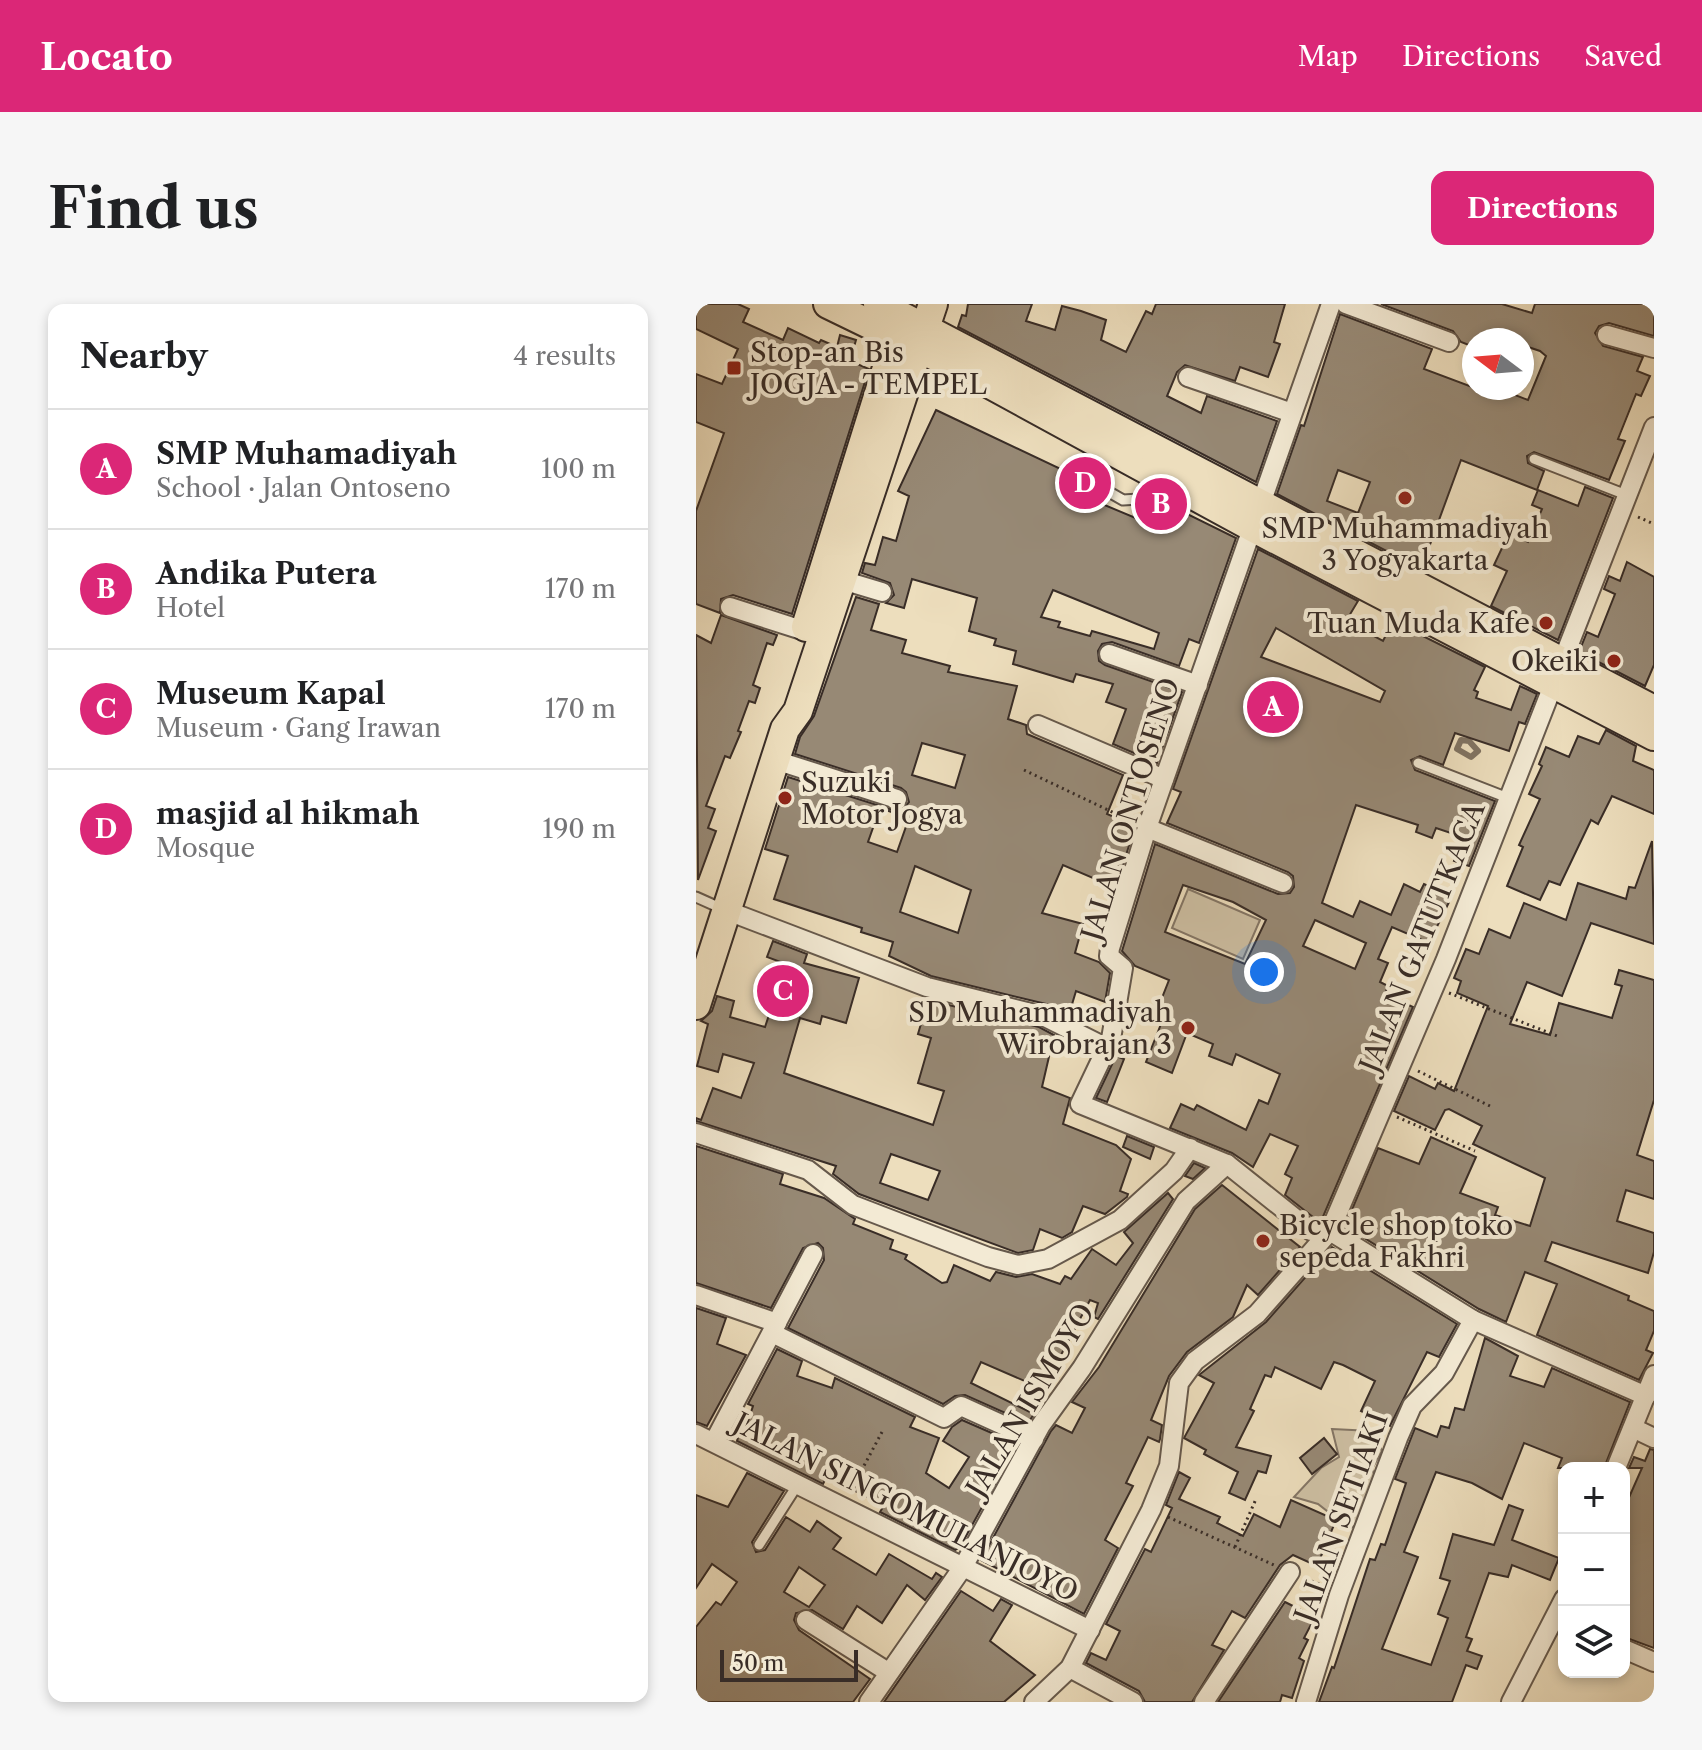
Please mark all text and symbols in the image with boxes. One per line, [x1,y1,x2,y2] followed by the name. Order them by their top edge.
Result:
[40,33,173,80] text: Locato
[1298,39,1358,73] text: Map
[1402,39,1540,73] text: Directions
[1584,39,1662,73] text: Saved
[1431,171,1654,245] button: Directions
[48,174,259,243] text: Find us
[1462,328,1534,400] north arrow
[80,335,208,377] text: Nearby
[746,335,987,401] place label: Stop-an Bis JOGJA - TEMPEL
[513,340,616,372] text: 4 results
[725,359,743,377] marker: Stop-an Bis JOGJA - TEMPEL
[156,435,457,472] text: SMP Muhamadiyah
[96,453,116,485] text: A
[541,453,616,485] text: 100 m
[1059,453,1111,513] pin: D
[156,472,451,504] text: School · Jalan Ontoseno
[1135,474,1187,534] pin: B
[1396,489,1414,507] marker: SMP Muhammadiyah 3 Yogyakarta
[1262,511,1548,577] place label: SMP Muhammadiyah 3 Yogyakarta
[156,555,377,592] text: Andika Putera
[96,573,116,605] text: B
[545,573,616,605] text: 170 m
[156,592,225,624] text: Hotel
[1307,606,1530,640] place label: Tuan Muda Kafe
[1537,614,1555,632] marker: Tuan Muda Kafe
[1511,644,1598,678] place label: Okeiki
[1605,652,1623,670] marker: Okeiki
[1073,673,1186,948] street label: JALAN ONTOSENO
[156,675,386,712] text: Museum Kapal
[1247,677,1299,737] pin: A
[96,693,116,725] text: C
[545,693,616,725] text: 170 m
[156,712,441,744] text: Museum · Gang Irawan
[801,765,963,831] place label: Suzuki Motor Jogya
[776,789,794,807] marker: Suzuki Motor Jogya
[156,795,420,832] text: masjid al hikmah
[1351,796,1492,1081] street label: JALAN GATUTKACA
[95,813,117,845] text: D
[542,813,616,845] text: 190 m
[156,832,255,864] text: Mosque
[1244,952,1284,992] your location
[757,961,809,1021] pin: C
[908,995,1172,1061] place label: SD Muhammadiyah Wirobrajan 3
[1179,1019,1197,1037] marker: SD Muhammadiyah Wirobrajan 3
[1279,1208,1513,1274] place label: Bicycle shop toko sepeda Fakhri
[1254,1232,1272,1250] marker: Bicycle shop toko sepeda Fakhri
[957,1297,1101,1506] street label: JALAN ISMOYO
[724,1403,1084,1609] street label: JALAN SINGOMULANJOYO
[1286,1407,1395,1630] street label: JALAN SETIAKI
[1558,1462,1630,1678] map controls
[1558,1462,1630,1534] button: +
[1558,1534,1630,1606] button: −
[1558,1606,1630,1678] button: layers
[720,1646,858,1682] scale bar
[732,1650,784,1677] text: 50 m

